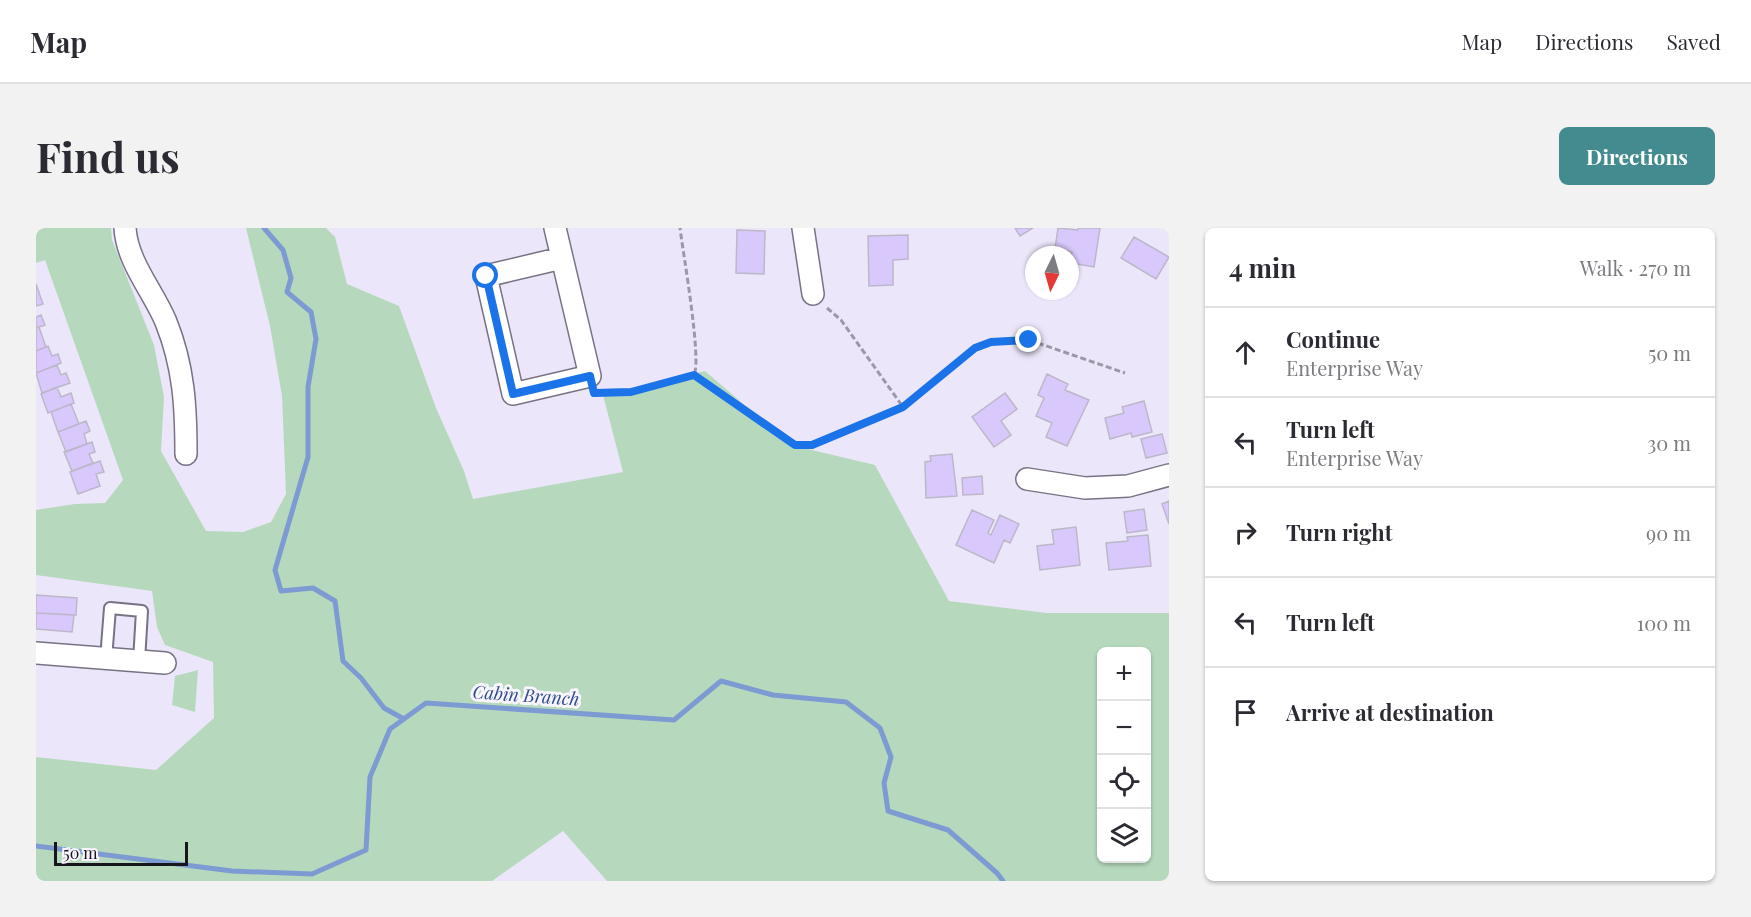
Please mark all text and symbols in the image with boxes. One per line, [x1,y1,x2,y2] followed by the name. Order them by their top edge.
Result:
[30,23,87,60] text: Map
[1461,27,1502,55] text: Map
[1535,27,1633,55] text: Directions
[1666,27,1721,55] text: Saved
[1559,127,1715,185] button: Directions
[36,128,180,184] text: Find us
[1025,246,1079,300] north arrow
[1229,250,1296,285] text: 4 min
[1580,254,1691,281] text: Walk · 270 m
[472,262,498,288] route start
[1286,324,1380,354] text: Continue
[1015,326,1041,352] route end
[1229,336,1262,369] icon: ahead
[1648,339,1691,366] text: 50 m
[1286,354,1423,381] text: Enterprise Way
[1286,414,1375,444] text: Turn left
[1229,426,1262,459] icon: left
[1647,429,1691,456] text: 30 m
[1286,444,1423,471] text: Enterprise Way
[1229,516,1262,549] icon: right
[1286,517,1392,547] text: Turn right
[1646,519,1691,546] text: 90 m
[1229,606,1262,639] icon: left
[1286,607,1375,637] text: Turn left
[1637,609,1691,636] text: 100 m
[1097,647,1151,863] map controls
[1097,647,1151,701] button: +
[472,679,580,711] water label: Cabin Branch
[1229,696,1262,729] icon: arrive
[1286,697,1494,727] text: Arrive at destination
[1097,701,1151,755] button: −
[1097,755,1151,809] button: locate
[1097,809,1151,863] button: layers
[54,839,188,866] scale bar
[63,842,97,863] text: 50 m

